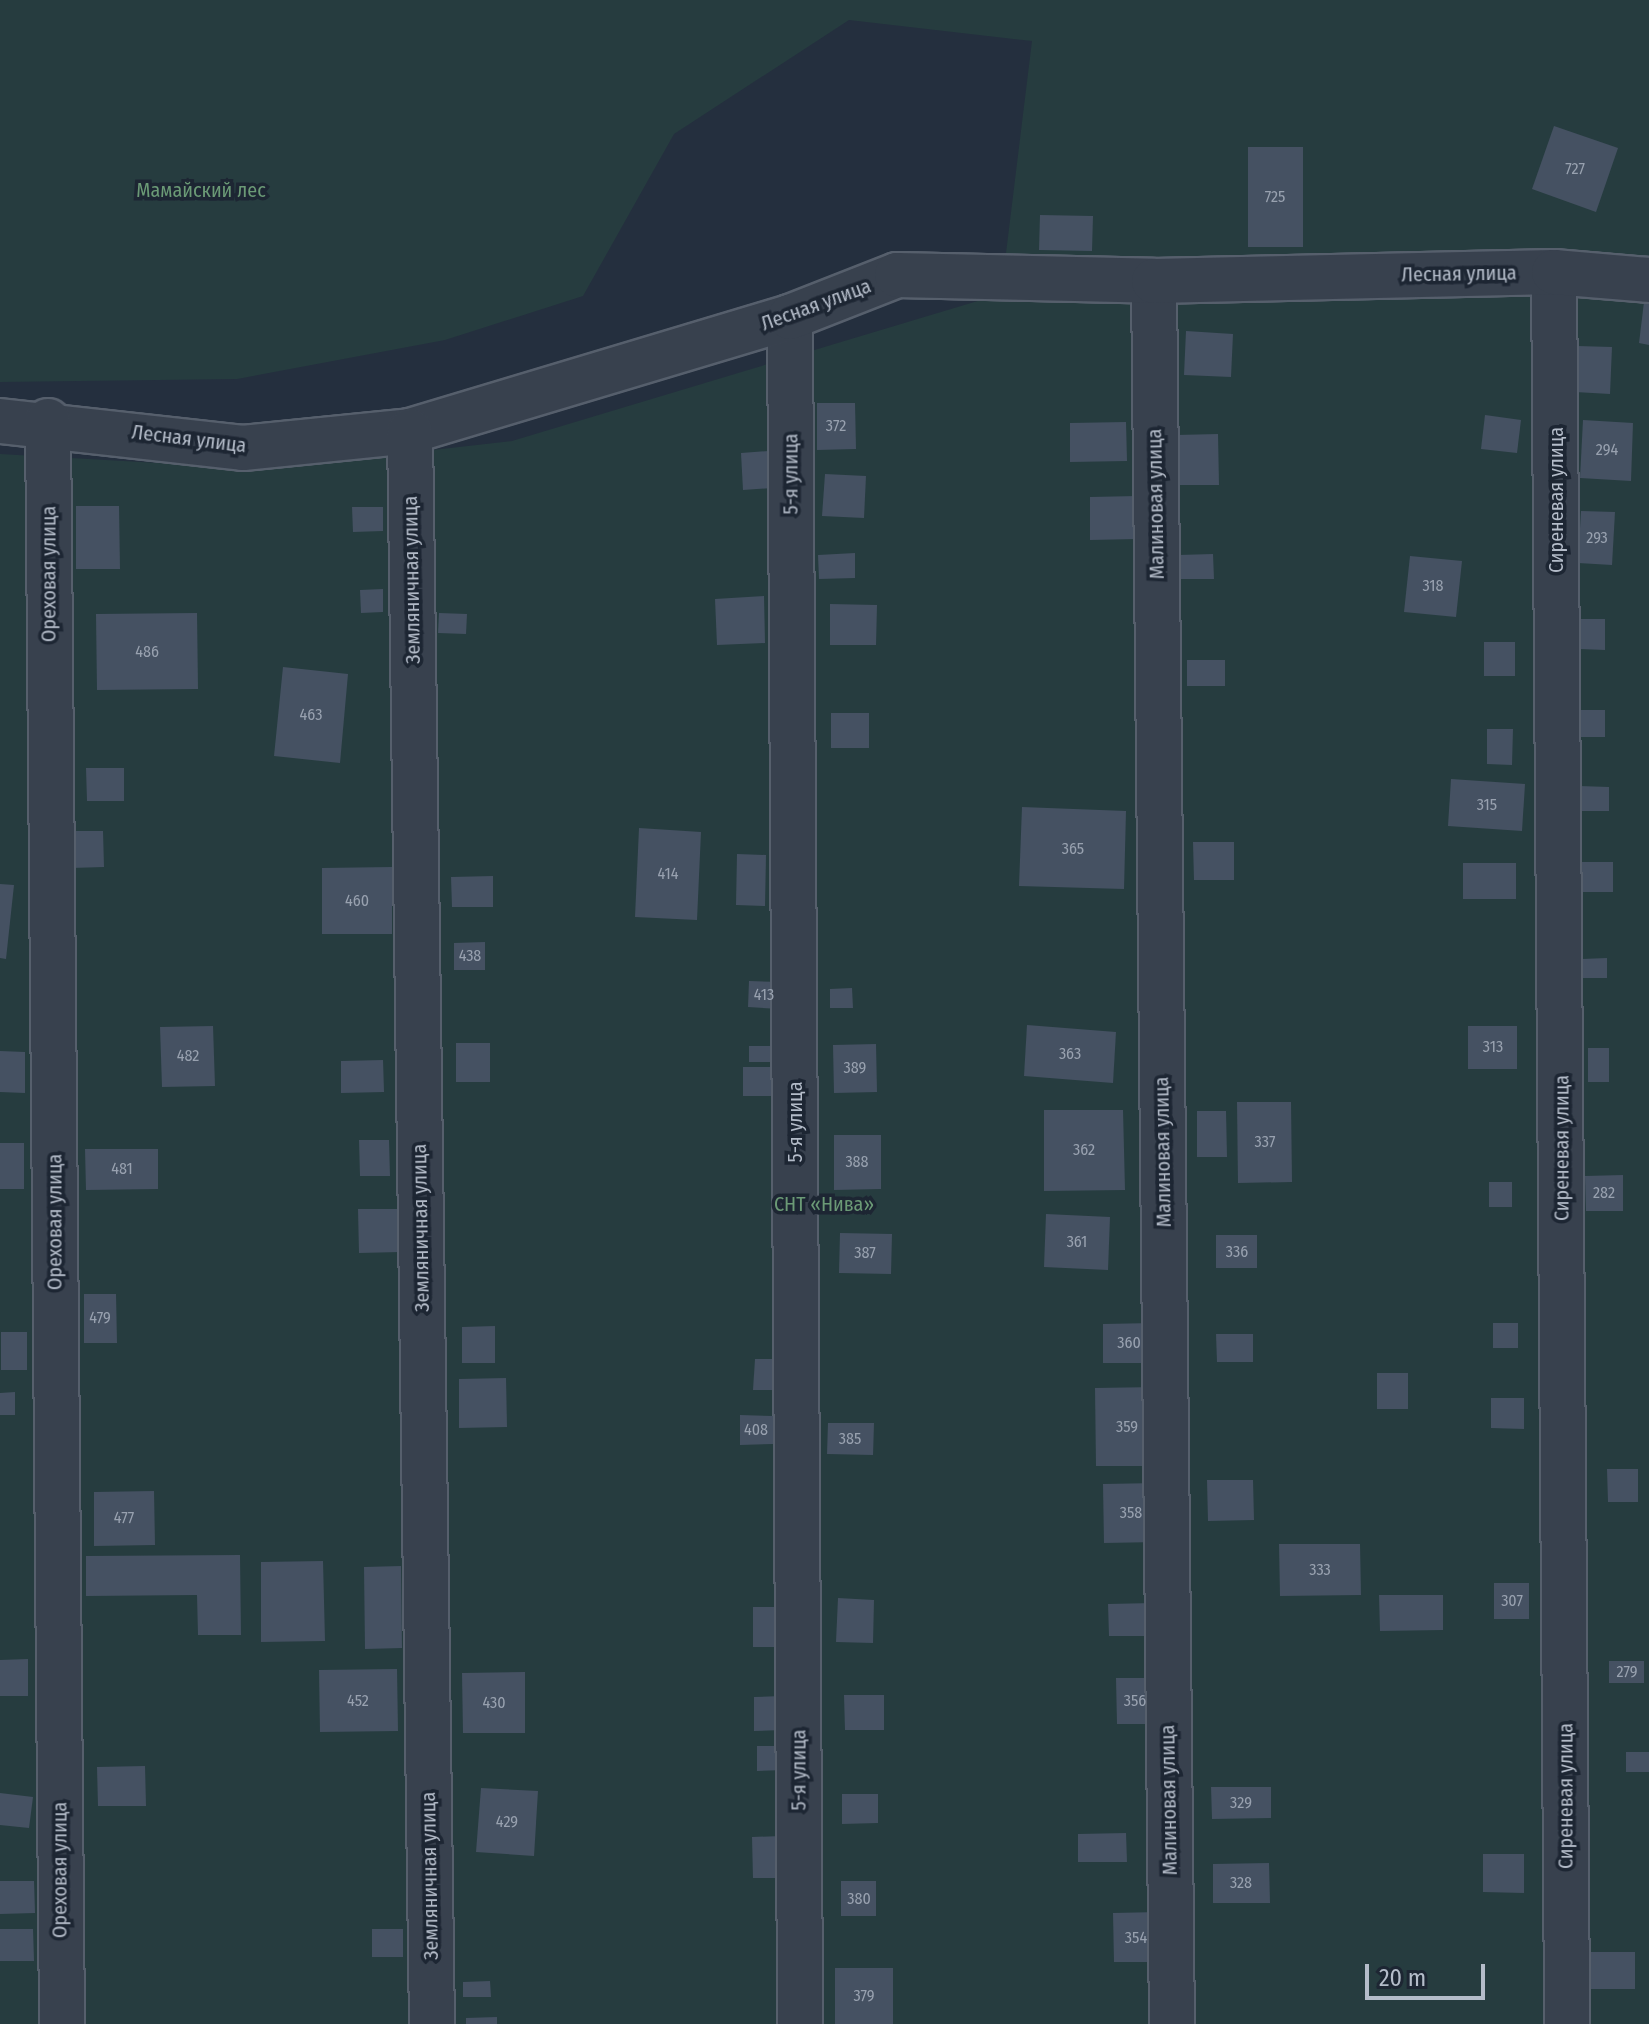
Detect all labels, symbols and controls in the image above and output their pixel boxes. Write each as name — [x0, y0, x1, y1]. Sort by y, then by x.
house number: 727 — [1565, 159, 1585, 179]
park label: Мамайский лес — [136, 178, 266, 202]
house number: 725 — [1265, 187, 1285, 207]
street label: Лесная улица — [1401, 261, 1517, 287]
street label: Лесная улица — [758, 274, 874, 336]
house number: 372 — [826, 416, 846, 436]
street label: Лесная улица — [130, 420, 248, 458]
street label: Сиреневая улица — [1544, 427, 1568, 573]
street label: Малиновая улица — [1143, 429, 1169, 579]
street label: 5-я улица — [779, 433, 803, 515]
house number: 294 — [1596, 440, 1618, 460]
street label: Земляничная улица — [399, 496, 425, 664]
street label: Ореховая улица — [37, 506, 61, 642]
house number: 293 — [1586, 528, 1608, 548]
house number: 318 — [1422, 576, 1444, 596]
house number: 486 — [135, 642, 159, 662]
house number: 463 — [300, 705, 322, 725]
house number: 315 — [1477, 795, 1497, 815]
house number: 365 — [1062, 839, 1084, 859]
house number: 414 — [658, 864, 678, 884]
house number: 460 — [345, 891, 369, 911]
house number: 438 — [459, 946, 481, 966]
house number: 413 — [754, 985, 774, 1005]
house number: 313 — [1483, 1037, 1503, 1057]
house number: 363 — [1059, 1044, 1081, 1064]
house number: 482 — [177, 1046, 199, 1066]
house number: 389 — [844, 1058, 866, 1078]
street label: Сиреневая улица — [1550, 1075, 1574, 1221]
street label: Малиновая улица — [1150, 1077, 1176, 1227]
street label: 5-я улица — [783, 1081, 807, 1163]
house number: 337 — [1255, 1132, 1275, 1152]
house number: 362 — [1073, 1140, 1095, 1160]
street label: Земляничная улица — [408, 1144, 434, 1312]
house number: 388 — [845, 1152, 869, 1172]
street label: Ореховая улица — [43, 1154, 67, 1290]
house number: 481 — [111, 1159, 133, 1179]
house number: 282 — [1593, 1183, 1615, 1203]
park label: СНТ «Нива» — [774, 1192, 874, 1216]
house number: 361 — [1067, 1232, 1087, 1252]
house number: 336 — [1226, 1242, 1248, 1262]
house number: 387 — [854, 1243, 876, 1263]
house number: 479 — [89, 1308, 111, 1328]
house number: 360 — [1117, 1333, 1141, 1353]
house number: 359 — [1116, 1417, 1138, 1437]
house number: 408 — [744, 1420, 768, 1440]
house number: 385 — [839, 1429, 861, 1449]
house number: 358 — [1120, 1503, 1142, 1523]
house number: 477 — [114, 1508, 134, 1528]
house number: 333 — [1309, 1560, 1331, 1580]
house number: 307 — [1501, 1591, 1523, 1611]
house number: 279 — [1617, 1662, 1637, 1682]
house number: 452 — [347, 1691, 369, 1711]
house number: 356 — [1124, 1691, 1146, 1711]
house number: 430 — [482, 1693, 506, 1713]
street label: Сиреневая улица — [1554, 1723, 1578, 1869]
street label: Малиновая улица — [1156, 1725, 1182, 1875]
street label: 5-я улица — [787, 1729, 811, 1811]
street label: Земляничная улица — [417, 1792, 443, 1960]
house number: 329 — [1230, 1793, 1252, 1813]
street label: Ореховая улица — [48, 1802, 72, 1938]
house number: 429 — [496, 1812, 518, 1832]
house number: 328 — [1230, 1873, 1252, 1893]
house number: 380 — [847, 1889, 871, 1909]
house number: 354 — [1125, 1928, 1147, 1948]
scale bar — [1369, 1948, 1489, 1998]
text: 20 m — [1379, 1964, 1426, 1992]
house number: 379 — [853, 1986, 875, 2006]

